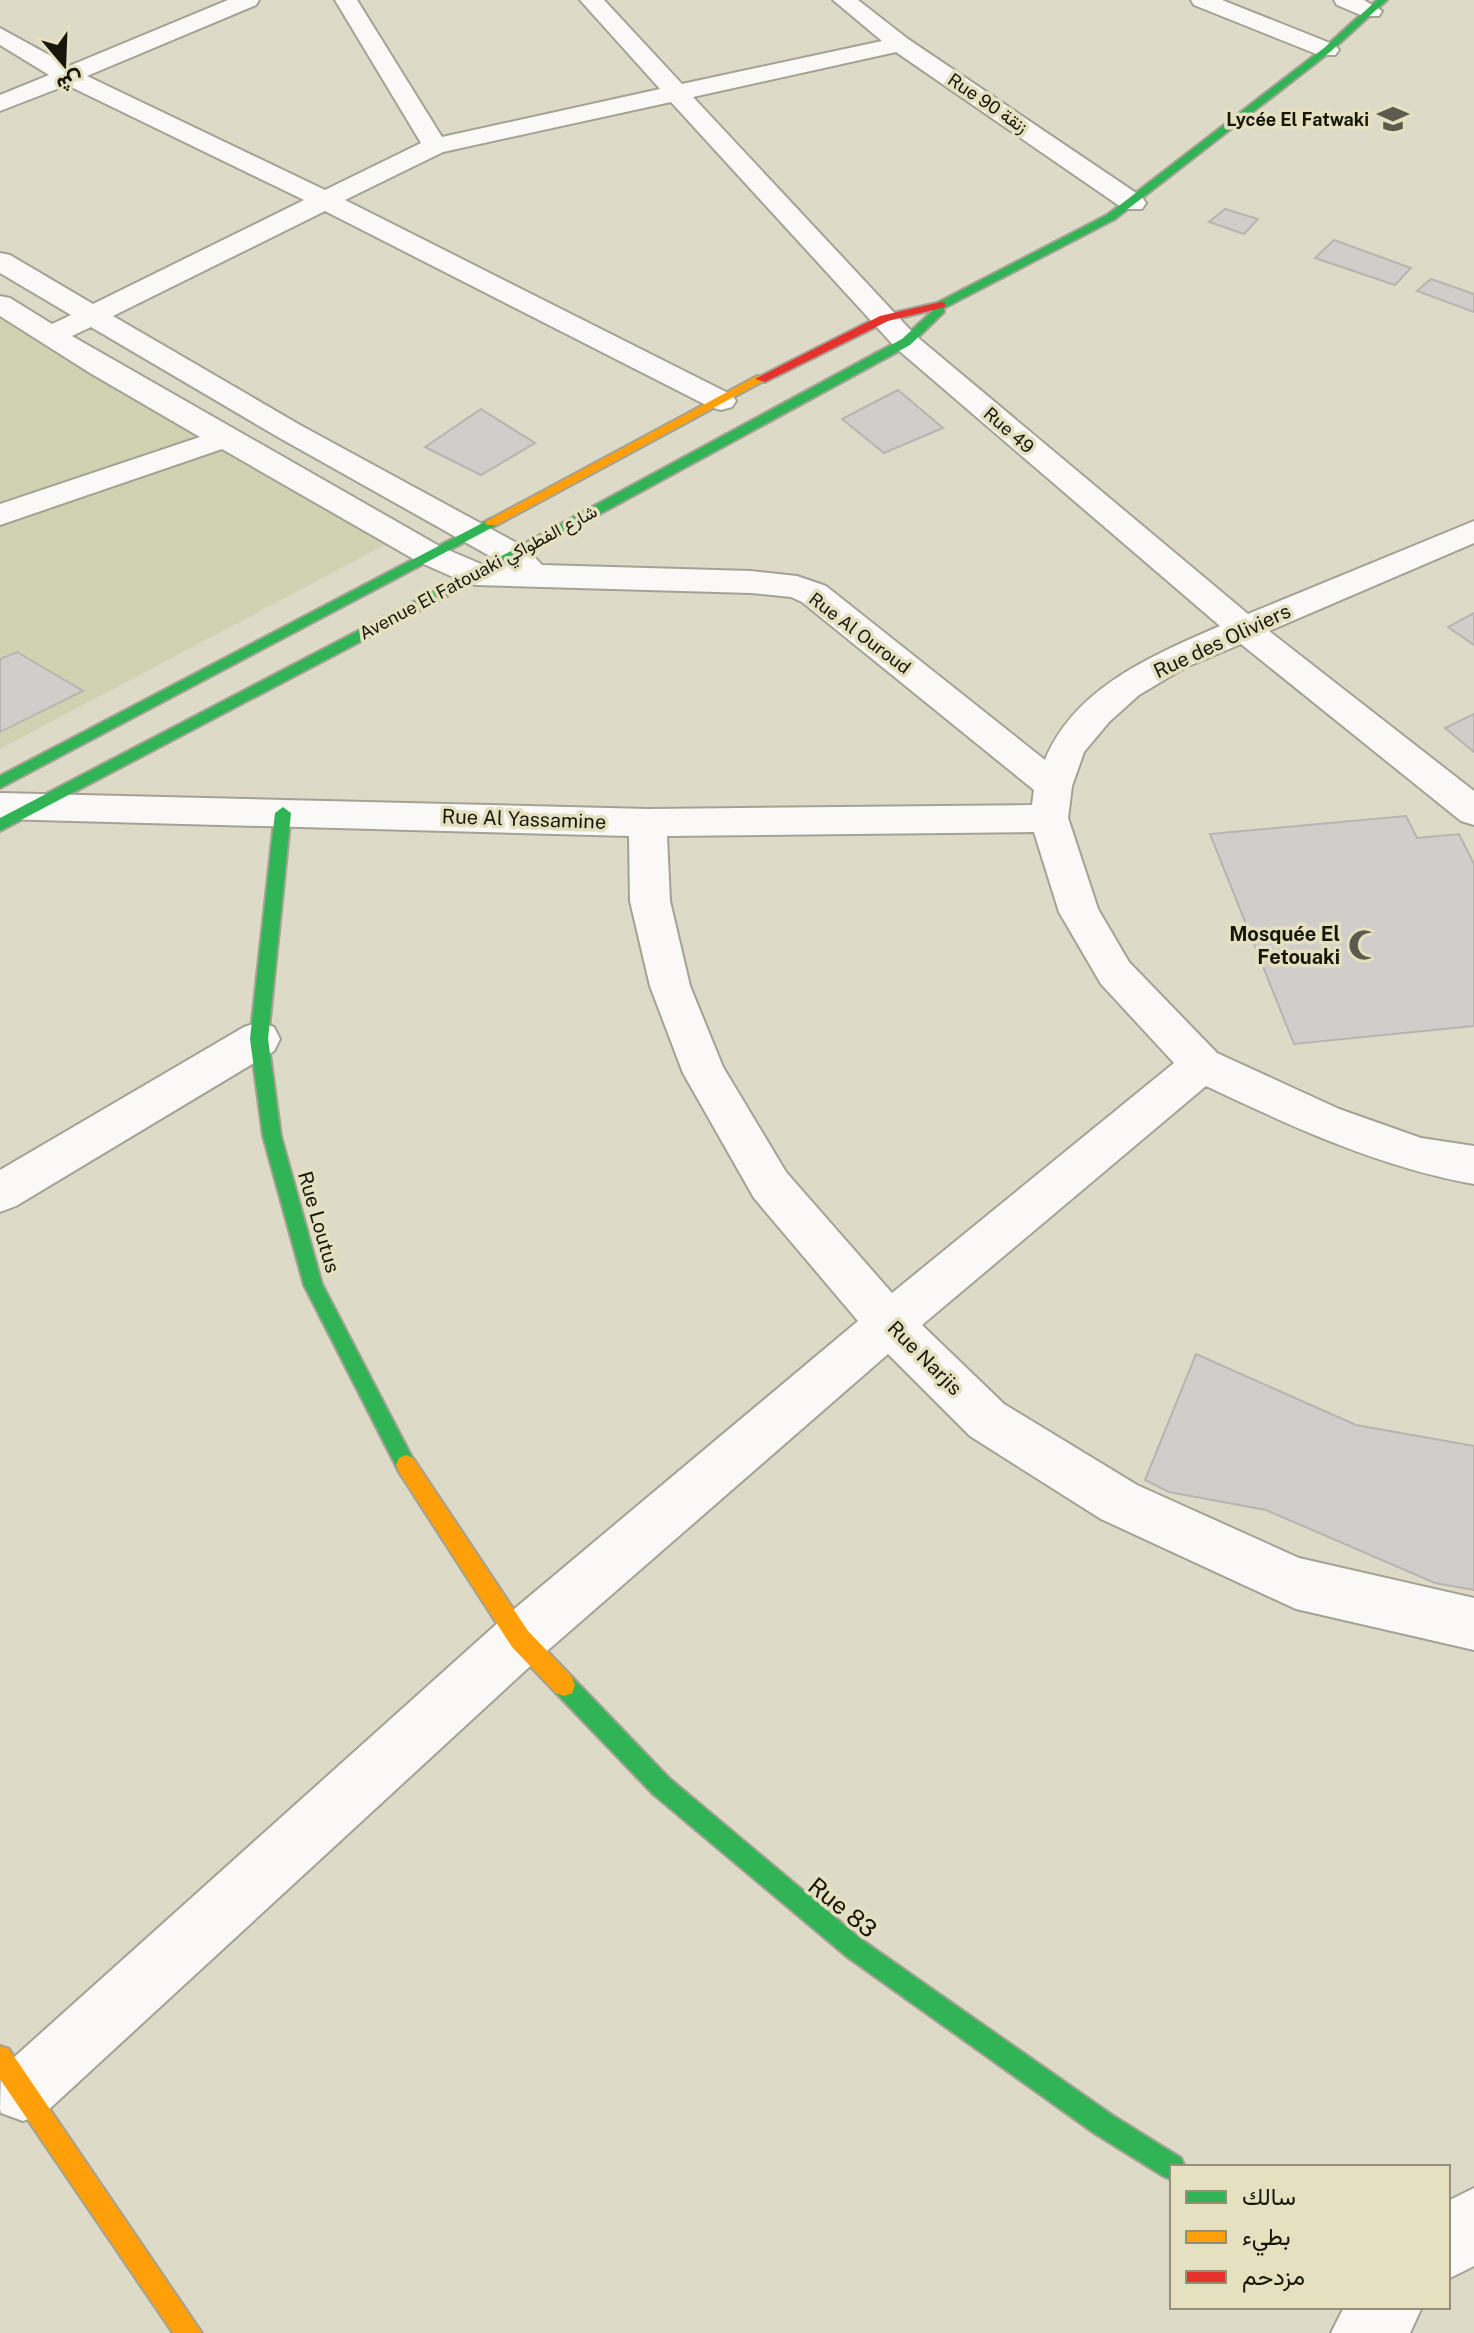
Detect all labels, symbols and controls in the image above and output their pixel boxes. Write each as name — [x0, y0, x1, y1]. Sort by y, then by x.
north arrow — [24, 24, 104, 104]
text: ش — [53, 65, 87, 100]
street label: Rue 90 زنقة — [944, 69, 1032, 138]
school or university icon: Lycée El Fatwaki — [1376, 102, 1410, 136]
place label: Lycée El Fatwaki — [1226, 109, 1369, 130]
street label: Rue 49 — [980, 403, 1038, 457]
street label: Avenue El Fatouaki شارع الفطواكي — [356, 500, 603, 648]
street label: Rue Al Ouroud — [805, 588, 915, 678]
street label: Rue des Oliviers — [1150, 599, 1294, 683]
street label: Rue Al Yassamine — [441, 804, 607, 834]
place label: Mosquée El Fetouaki — [1229, 922, 1340, 969]
mosque icon: Mosquée El Fetouaki — [1347, 928, 1381, 962]
street label: Rue Loutus — [293, 1168, 345, 1276]
street label: Rue Narjis — [883, 1316, 967, 1400]
street label: Rue 83 — [803, 1871, 883, 1943]
legend — [1170, 2165, 1450, 2309]
text: سالك — [1242, 2182, 1296, 2210]
text: بطيء — [1242, 2222, 1291, 2256]
text: مزدحم — [1242, 2262, 1305, 2293]

